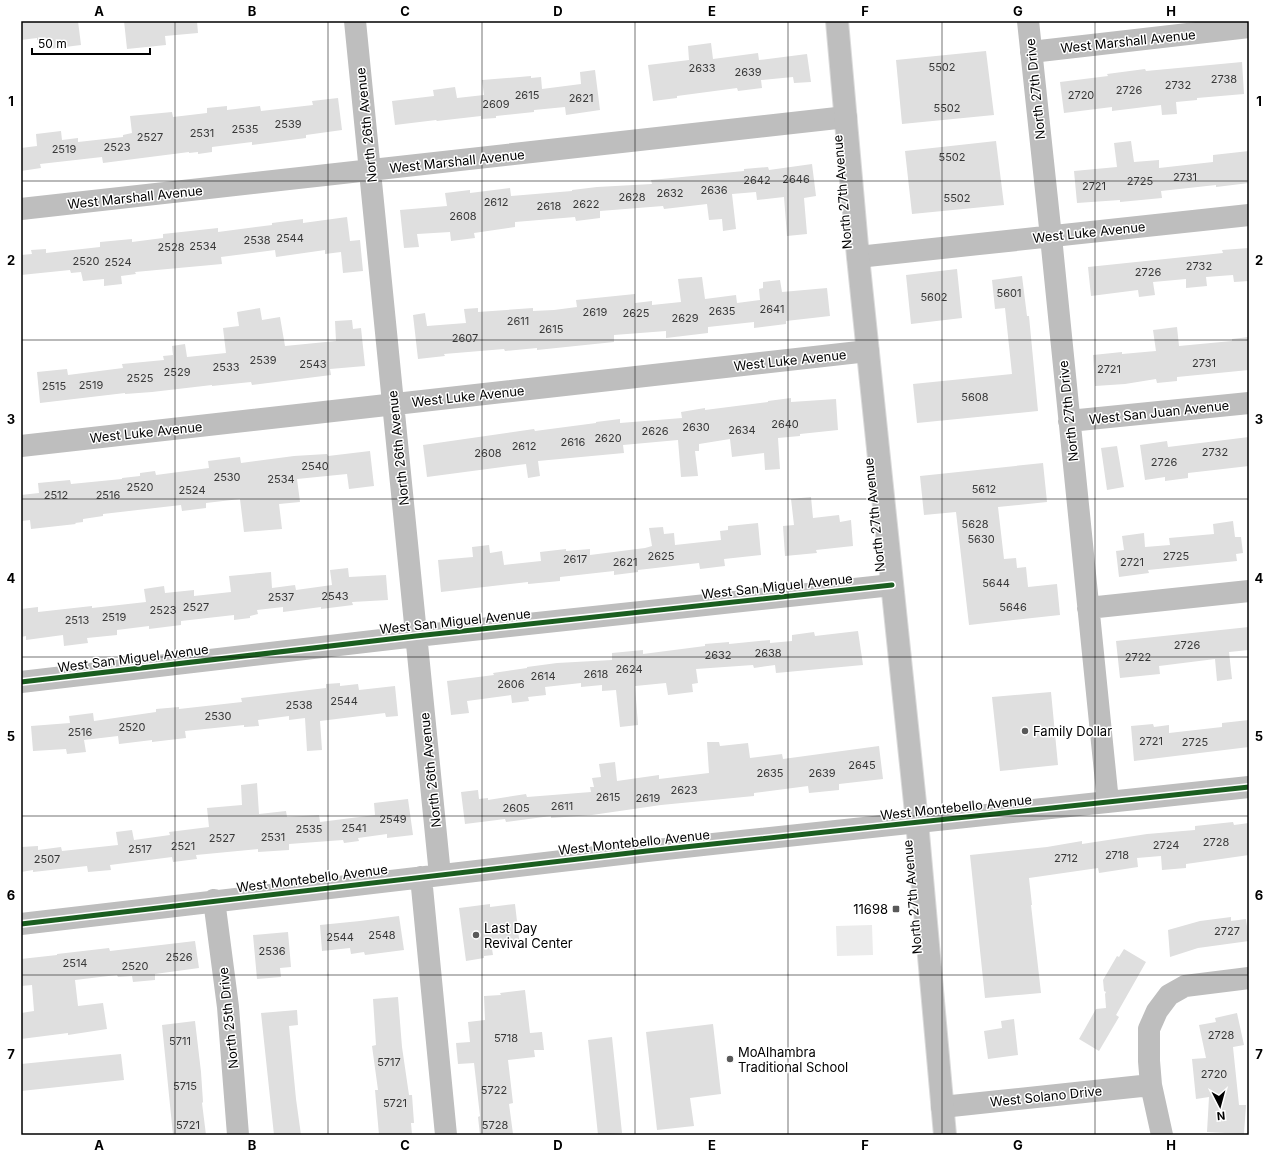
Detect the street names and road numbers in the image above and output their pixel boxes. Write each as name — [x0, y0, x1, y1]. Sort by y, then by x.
street label: West Marshall Avenue — [1060, 26, 1196, 56]
street label: North 27th Drive — [1022, 38, 1048, 140]
street label: North 26th Avenue — [352, 67, 380, 183]
street label: North 27th Avenue — [829, 134, 855, 250]
street label: West Marshall Avenue — [389, 146, 525, 176]
street label: West Marshall Avenue — [67, 182, 203, 212]
street label: West Luke Avenue — [1032, 218, 1146, 246]
street label: West Luke Avenue — [733, 346, 847, 374]
street label: North 27th Drive — [1055, 360, 1081, 462]
street label: West Luke Avenue — [411, 382, 525, 410]
street label: North 26th Avenue — [384, 390, 412, 506]
street label: West San Juan Avenue — [1088, 397, 1230, 427]
street label: West Luke Avenue — [89, 418, 203, 446]
street label: North 27th Avenue — [860, 457, 888, 573]
street label: West San Miguel Avenue — [701, 570, 853, 602]
street label: West San Miguel Avenue — [379, 605, 531, 637]
street label: West San Miguel Avenue — [57, 641, 209, 675]
street label: North 26th Avenue — [416, 712, 444, 828]
street label: West Montebello Avenue — [879, 791, 1033, 823]
street label: West Montebello Avenue — [557, 826, 711, 858]
street label: North 27th Avenue — [899, 839, 925, 955]
street label: West Montebello Avenue — [235, 861, 389, 895]
street label: North 25th Drive — [215, 966, 241, 1070]
street label: West Solano Drive — [989, 1082, 1103, 1110]

